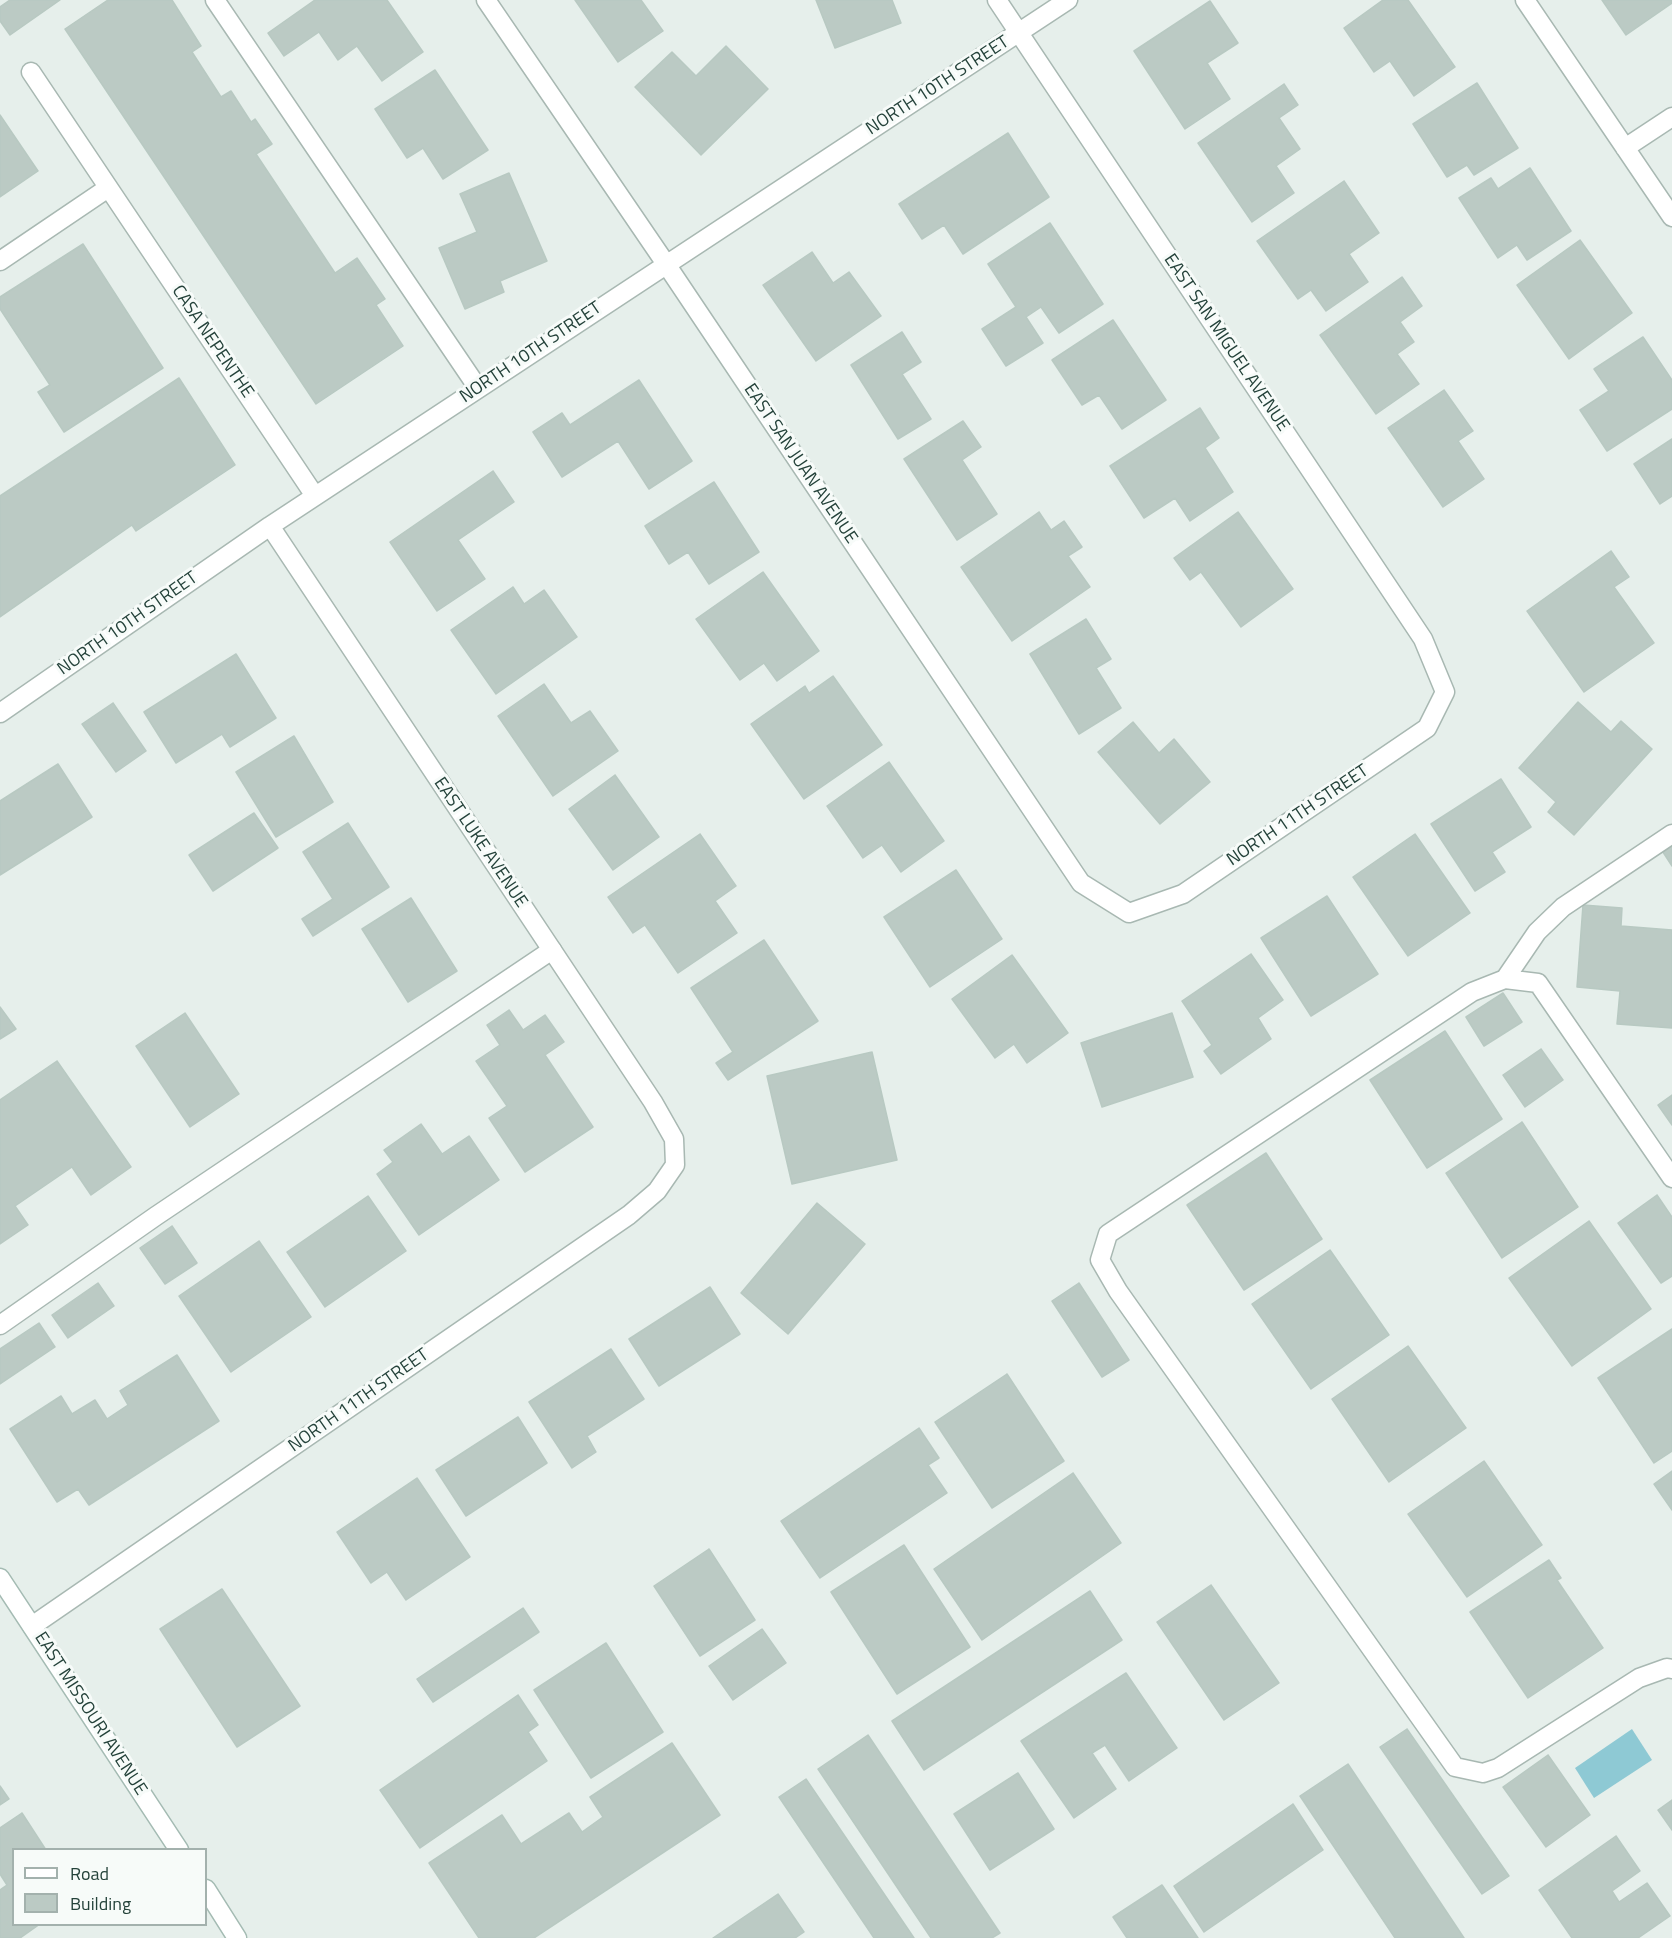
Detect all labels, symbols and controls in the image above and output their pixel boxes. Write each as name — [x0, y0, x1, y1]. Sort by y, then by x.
street label: NORTH 10TH STREET — [863, 32, 1013, 140]
street label: EAST SAN MIGUEL AVENUE — [1159, 250, 1293, 436]
street label: CASA NEPENTHE — [166, 282, 258, 402]
street label: NORTH 10TH STREET — [456, 298, 606, 408]
street label: EAST SAN JUAN AVENUE — [738, 380, 862, 548]
street label: NORTH 10TH STREET — [54, 568, 202, 680]
street label: NORTH 11TH STREET — [1223, 761, 1373, 871]
street label: EAST LUKE AVENUE — [428, 774, 532, 912]
street label: NORTH 11TH STREET — [285, 1345, 433, 1457]
street label: EAST MISSOURI AVENUE — [29, 1628, 151, 1800]
legend — [12, 1848, 207, 1926]
text: Road — [70, 1860, 109, 1887]
text: Building — [70, 1890, 131, 1917]

